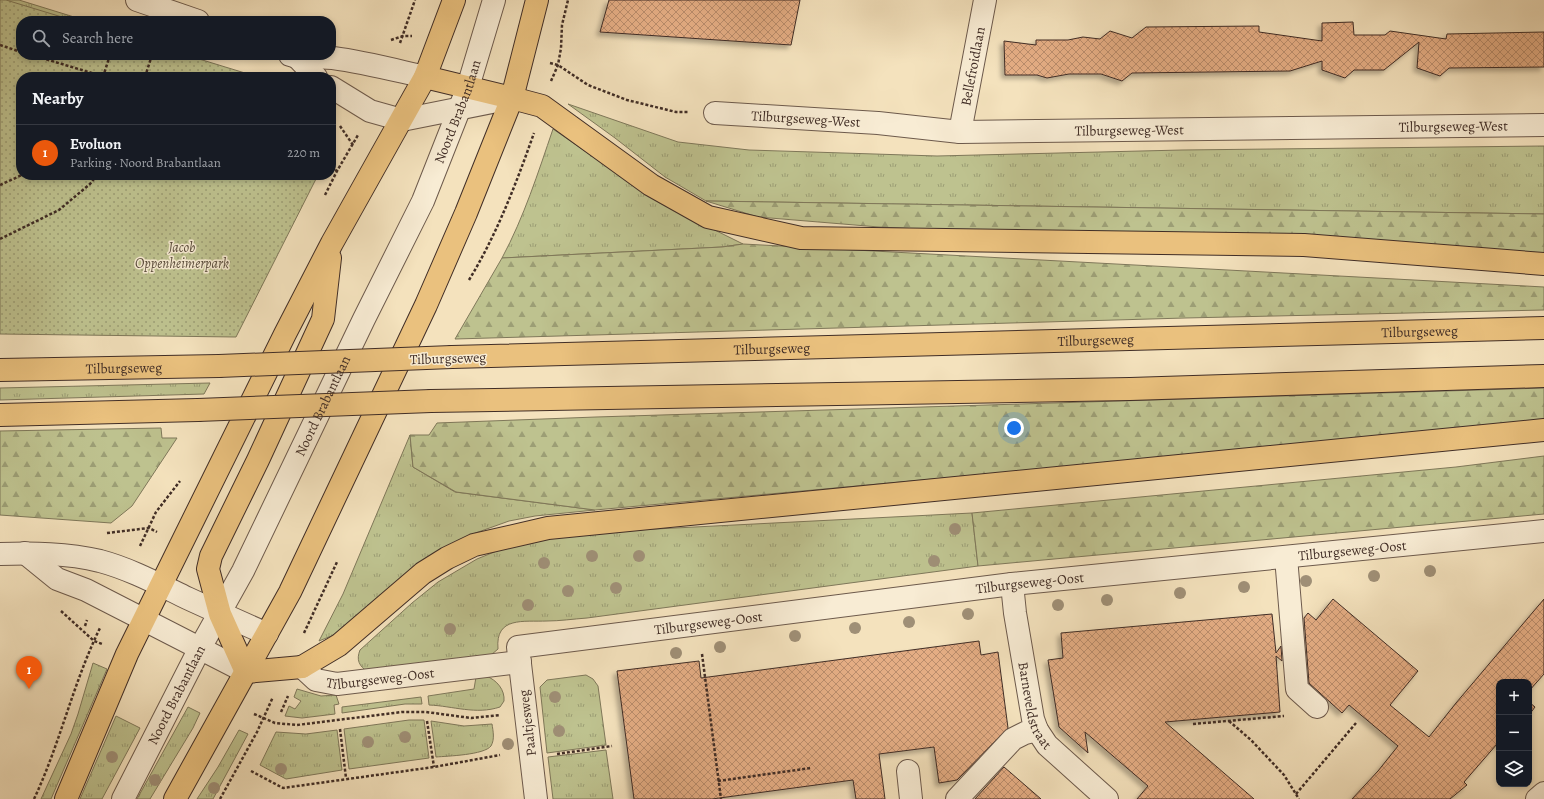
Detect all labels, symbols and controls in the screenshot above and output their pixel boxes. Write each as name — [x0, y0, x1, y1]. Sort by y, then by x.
search box — [16, 16, 336, 60]
street label: Bellefroidlaan — [956, 25, 990, 107]
icon: search — [30, 27, 52, 49]
text: Search here — [62, 28, 133, 48]
street label: Noord Brabantlaan — [430, 57, 486, 166]
text: Nearby — [32, 87, 83, 110]
street label: Tilburgseweg-West — [751, 106, 861, 132]
street label: Tilburgseweg-West — [1398, 116, 1508, 137]
street label: Tilburgseweg-West — [1074, 120, 1184, 141]
text: Evoluon — [70, 134, 121, 154]
text: 1 — [43, 144, 47, 161]
text: 220 m — [287, 144, 320, 161]
text: Parking · Noord Brabantlaan — [70, 154, 221, 171]
park label: Jacob Oppenheimerpark — [135, 238, 229, 273]
street label: Tilburgseweg — [1381, 321, 1458, 342]
street label: Tilburgseweg — [1057, 330, 1134, 351]
street label: Tilburgseweg — [733, 338, 810, 360]
street label: Tilburgseweg — [410, 348, 486, 369]
street label: Noord Brabantlaan — [291, 352, 355, 459]
street label: Tilburgseweg — [86, 358, 162, 378]
your location — [1004, 418, 1024, 438]
street label: Tilburgseweg-Oost — [1297, 536, 1408, 565]
street label: Tilburgseweg-Oost — [975, 568, 1085, 599]
street label: Tilburgseweg-Oost — [653, 607, 764, 640]
street label: Noord Brabantlaan — [143, 642, 210, 748]
pin: 1 — [16, 656, 42, 689]
street label: Barneveldstraat — [1013, 660, 1055, 755]
street label: Tilburgseweg-Oost — [324, 663, 436, 694]
map controls — [1496, 679, 1532, 787]
button: + — [1496, 679, 1532, 715]
street label: Paaltjesweg — [514, 689, 541, 757]
button: − — [1496, 715, 1532, 751]
button: layers — [1496, 751, 1532, 787]

